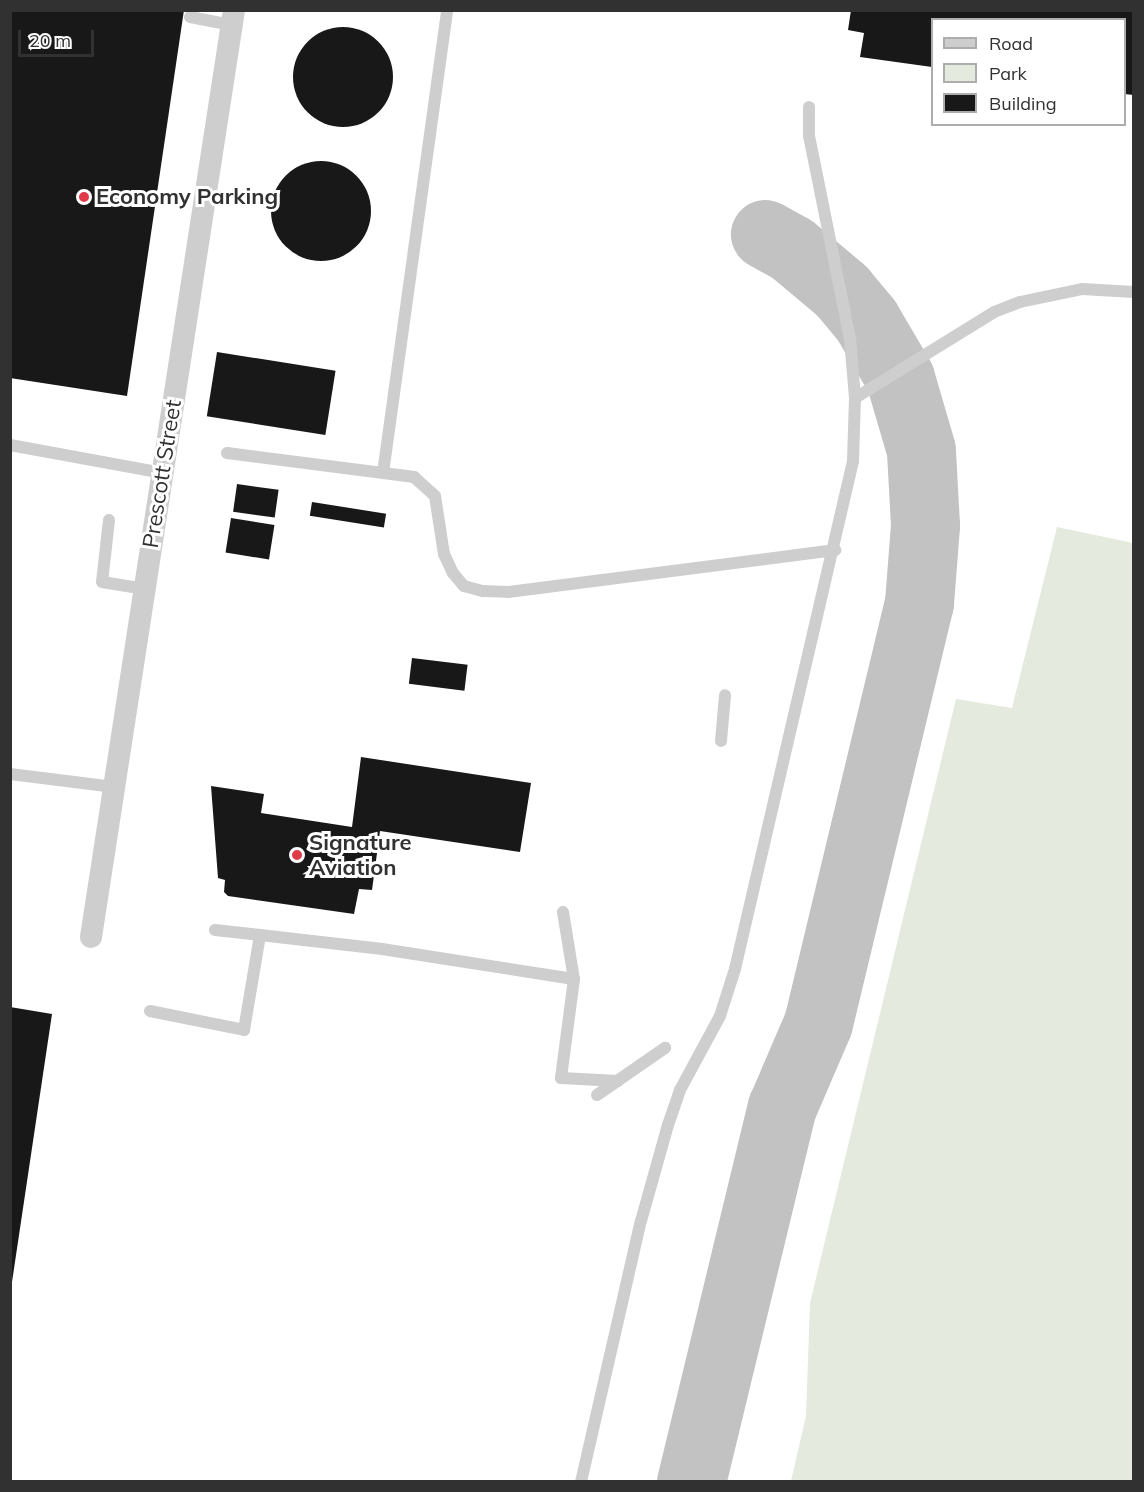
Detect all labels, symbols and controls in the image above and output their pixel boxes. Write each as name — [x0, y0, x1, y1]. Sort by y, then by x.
scale bar — [21, 18, 98, 56]
legend — [931, 18, 1126, 126]
text: 20 m — [29, 29, 71, 52]
text: Road — [989, 32, 1033, 55]
text: Park — [989, 62, 1027, 85]
text: Building — [989, 92, 1057, 115]
place label: Economy Parking — [96, 184, 278, 210]
marker: Economy Parking — [77, 190, 91, 204]
street label: Prescott Street — [137, 398, 187, 550]
place label: Signature Aviation — [309, 829, 411, 880]
marker: Signature Aviation — [290, 848, 304, 862]

